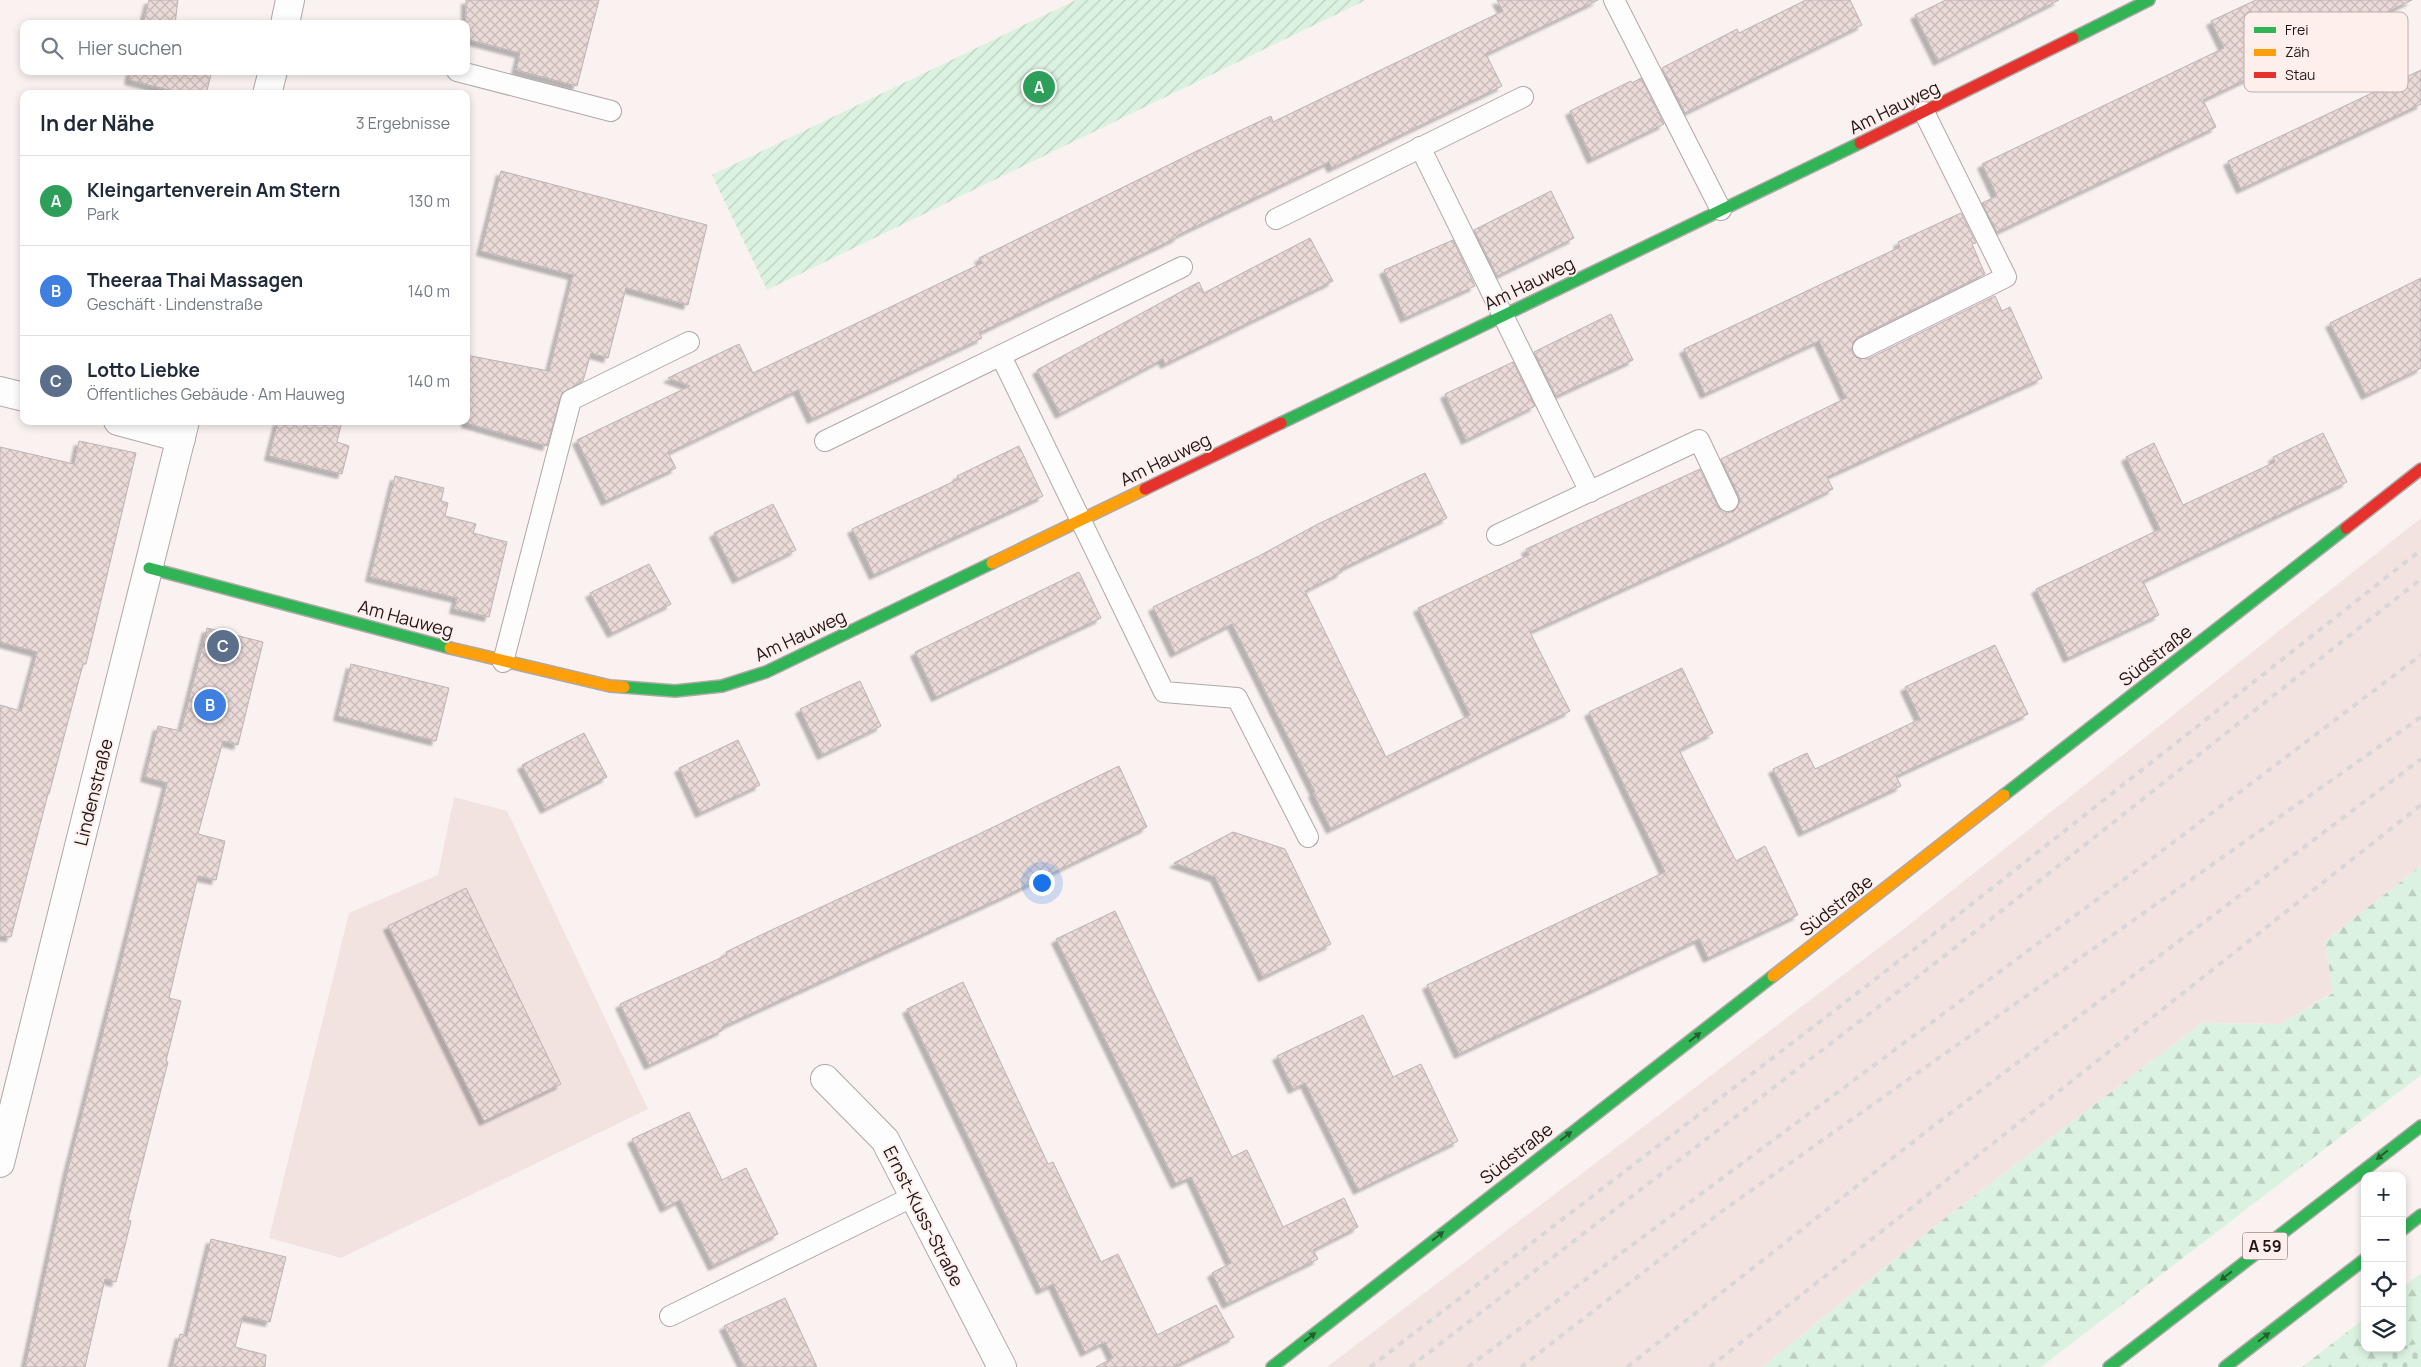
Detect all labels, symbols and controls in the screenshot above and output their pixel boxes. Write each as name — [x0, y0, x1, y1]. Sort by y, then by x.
legend — [2244, 12, 2408, 92]
search box — [20, 20, 470, 75]
text: Frei — [2285, 20, 2308, 39]
icon: search — [38, 34, 66, 62]
text: Hier suchen — [78, 35, 182, 61]
text: Zäh — [2285, 42, 2310, 61]
text: Stau — [2285, 65, 2315, 84]
pin: A — [1023, 68, 1055, 106]
street label: Am Hauweg — [1845, 75, 1943, 139]
text: In der Nähe — [40, 109, 154, 137]
text: 3 Ergebnisse — [356, 112, 450, 134]
text: Kleingartenverein Am Stern — [87, 177, 340, 203]
text: A — [51, 190, 61, 212]
text: 130 m — [408, 190, 450, 212]
text: Park — [87, 203, 119, 225]
street label: Am Hauweg — [1480, 251, 1578, 315]
text: Theeraa Thai Massagen — [87, 267, 303, 293]
text: B — [51, 280, 61, 302]
text: 140 m — [408, 280, 450, 302]
text: Geschäft · Lindenstraße — [87, 293, 263, 315]
text: Lotto Liebke — [87, 357, 200, 383]
text: C — [50, 370, 62, 392]
text: 140 m — [408, 370, 450, 392]
text: Öffentliches Gebäude · Am Hauweg — [87, 383, 345, 405]
street label: Am Hauweg — [1116, 427, 1214, 491]
street label: Am Hauweg — [356, 594, 456, 642]
street label: Am Hauweg — [751, 603, 849, 667]
street label: Südstraße — [2114, 619, 2196, 691]
pin: C — [207, 627, 239, 665]
pin: B — [194, 686, 226, 724]
street label: Lindenstraße — [68, 736, 118, 848]
street label: Südstraße — [1795, 869, 1877, 941]
your location — [1029, 870, 1055, 896]
one-way arrow — [1688, 1032, 1701, 1043]
street label: Südstraße — [1475, 1117, 1557, 1189]
one-way arrow — [1559, 1131, 1572, 1142]
street label: Ernst-Kuss-Straße — [878, 1142, 970, 1290]
one-way arrow — [2376, 1150, 2389, 1161]
map controls — [2361, 1172, 2406, 1352]
button: + — [2361, 1172, 2406, 1217]
button: − — [2361, 1217, 2406, 1262]
one-way arrow — [1431, 1231, 1444, 1242]
road number: A 59 — [2242, 1232, 2288, 1260]
button: locate — [2361, 1262, 2406, 1307]
one-way arrow — [2220, 1271, 2233, 1282]
button: layers — [2361, 1307, 2406, 1352]
one-way arrow — [1304, 1332, 1317, 1342]
one-way arrow — [2257, 1332, 2270, 1343]

